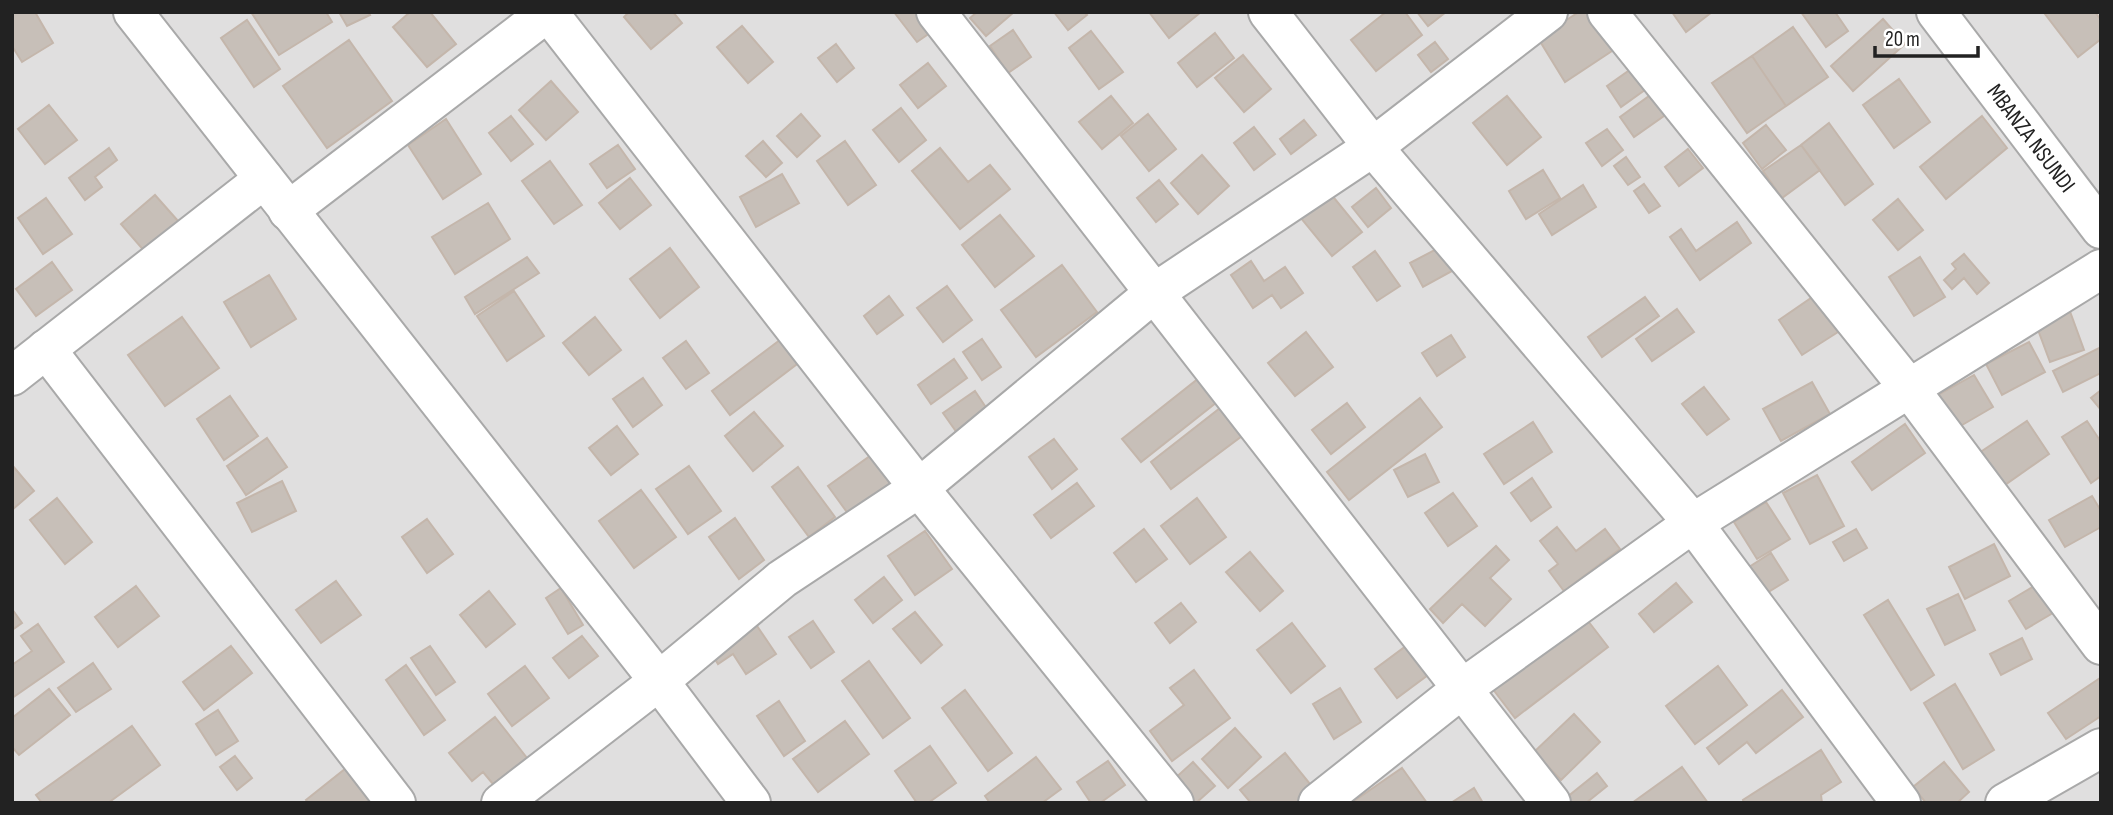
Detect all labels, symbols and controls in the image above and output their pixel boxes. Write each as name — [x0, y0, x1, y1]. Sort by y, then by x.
scale bar — [1875, 14, 1978, 58]
text: 20 m — [1885, 27, 1920, 52]
street label: MBANZA NSUNDI — [1981, 78, 2081, 198]

